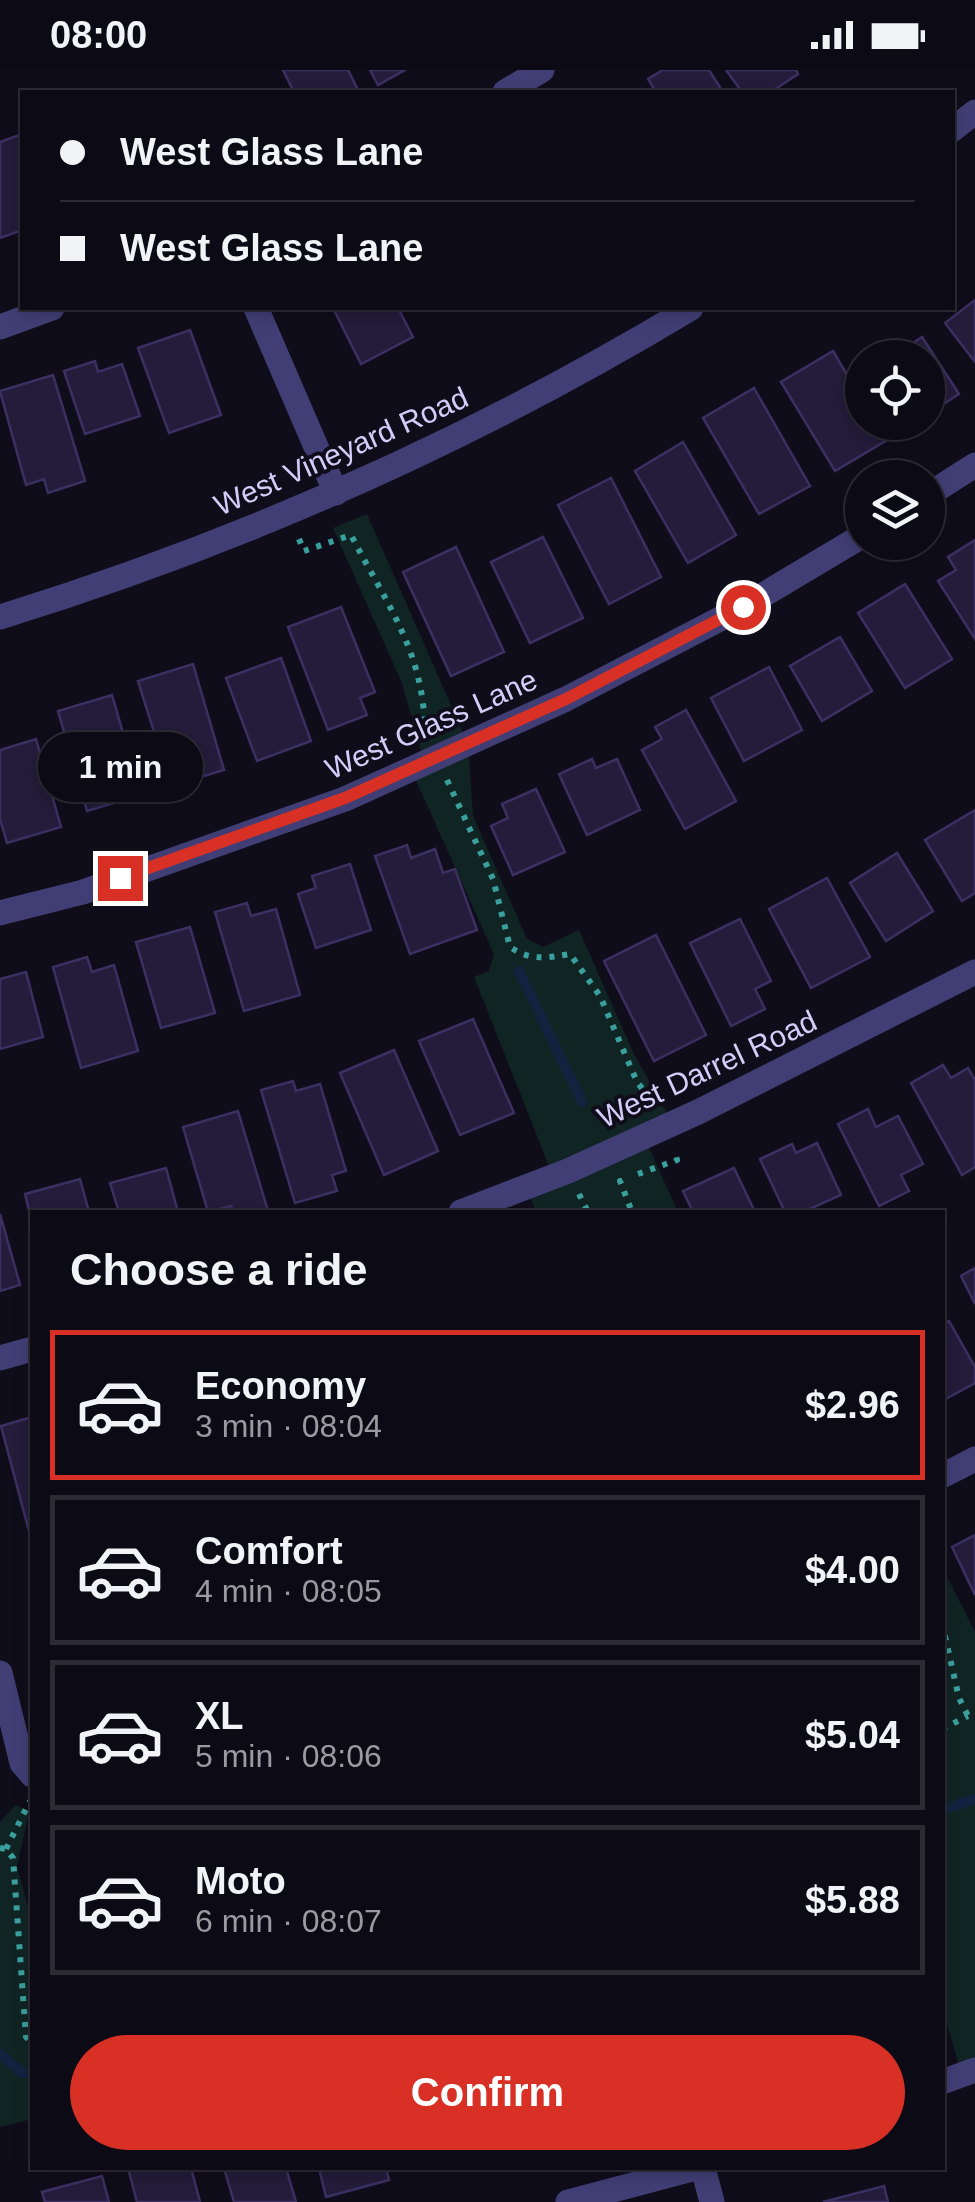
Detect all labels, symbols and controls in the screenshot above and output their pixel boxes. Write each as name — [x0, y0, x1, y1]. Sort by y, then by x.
text: 08:00 — [50, 14, 147, 56]
text: West Glass Lane — [120, 131, 423, 173]
text: West Glass Lane — [120, 227, 423, 269]
map controls — [845, 340, 945, 560]
button: locate — [845, 340, 945, 440]
street label: West Vineyard Road — [209, 380, 473, 522]
button: layers — [845, 460, 945, 560]
route start — [721, 585, 766, 630]
street label: West Glass Lane — [320, 663, 542, 785]
callout: 1 min — [38, 733, 202, 803]
text: 1 min — [79, 749, 162, 785]
route end — [98, 856, 143, 901]
street label: West Darrel Road — [592, 1004, 822, 1134]
text: Choose a ride — [70, 1244, 368, 1295]
icon: car — [75, 1360, 165, 1450]
text: Economy — [195, 1365, 366, 1407]
text: $2.96 — [805, 1384, 900, 1426]
text: 3 min · 08:04 — [195, 1408, 382, 1444]
icon: car — [75, 1525, 165, 1615]
text: Comfort — [195, 1530, 343, 1572]
text: $4.00 — [805, 1549, 900, 1591]
text: 4 min · 08:05 — [195, 1573, 382, 1609]
icon: car — [75, 1690, 165, 1780]
text: XL — [195, 1695, 244, 1737]
text: $5.04 — [805, 1714, 900, 1756]
text: 5 min · 08:06 — [195, 1738, 382, 1774]
icon: car — [75, 1855, 165, 1945]
text: Moto — [195, 1860, 286, 1902]
text: $5.88 — [805, 1879, 900, 1921]
text: 6 min · 08:07 — [195, 1903, 382, 1939]
button: Confirm — [70, 2035, 905, 2150]

